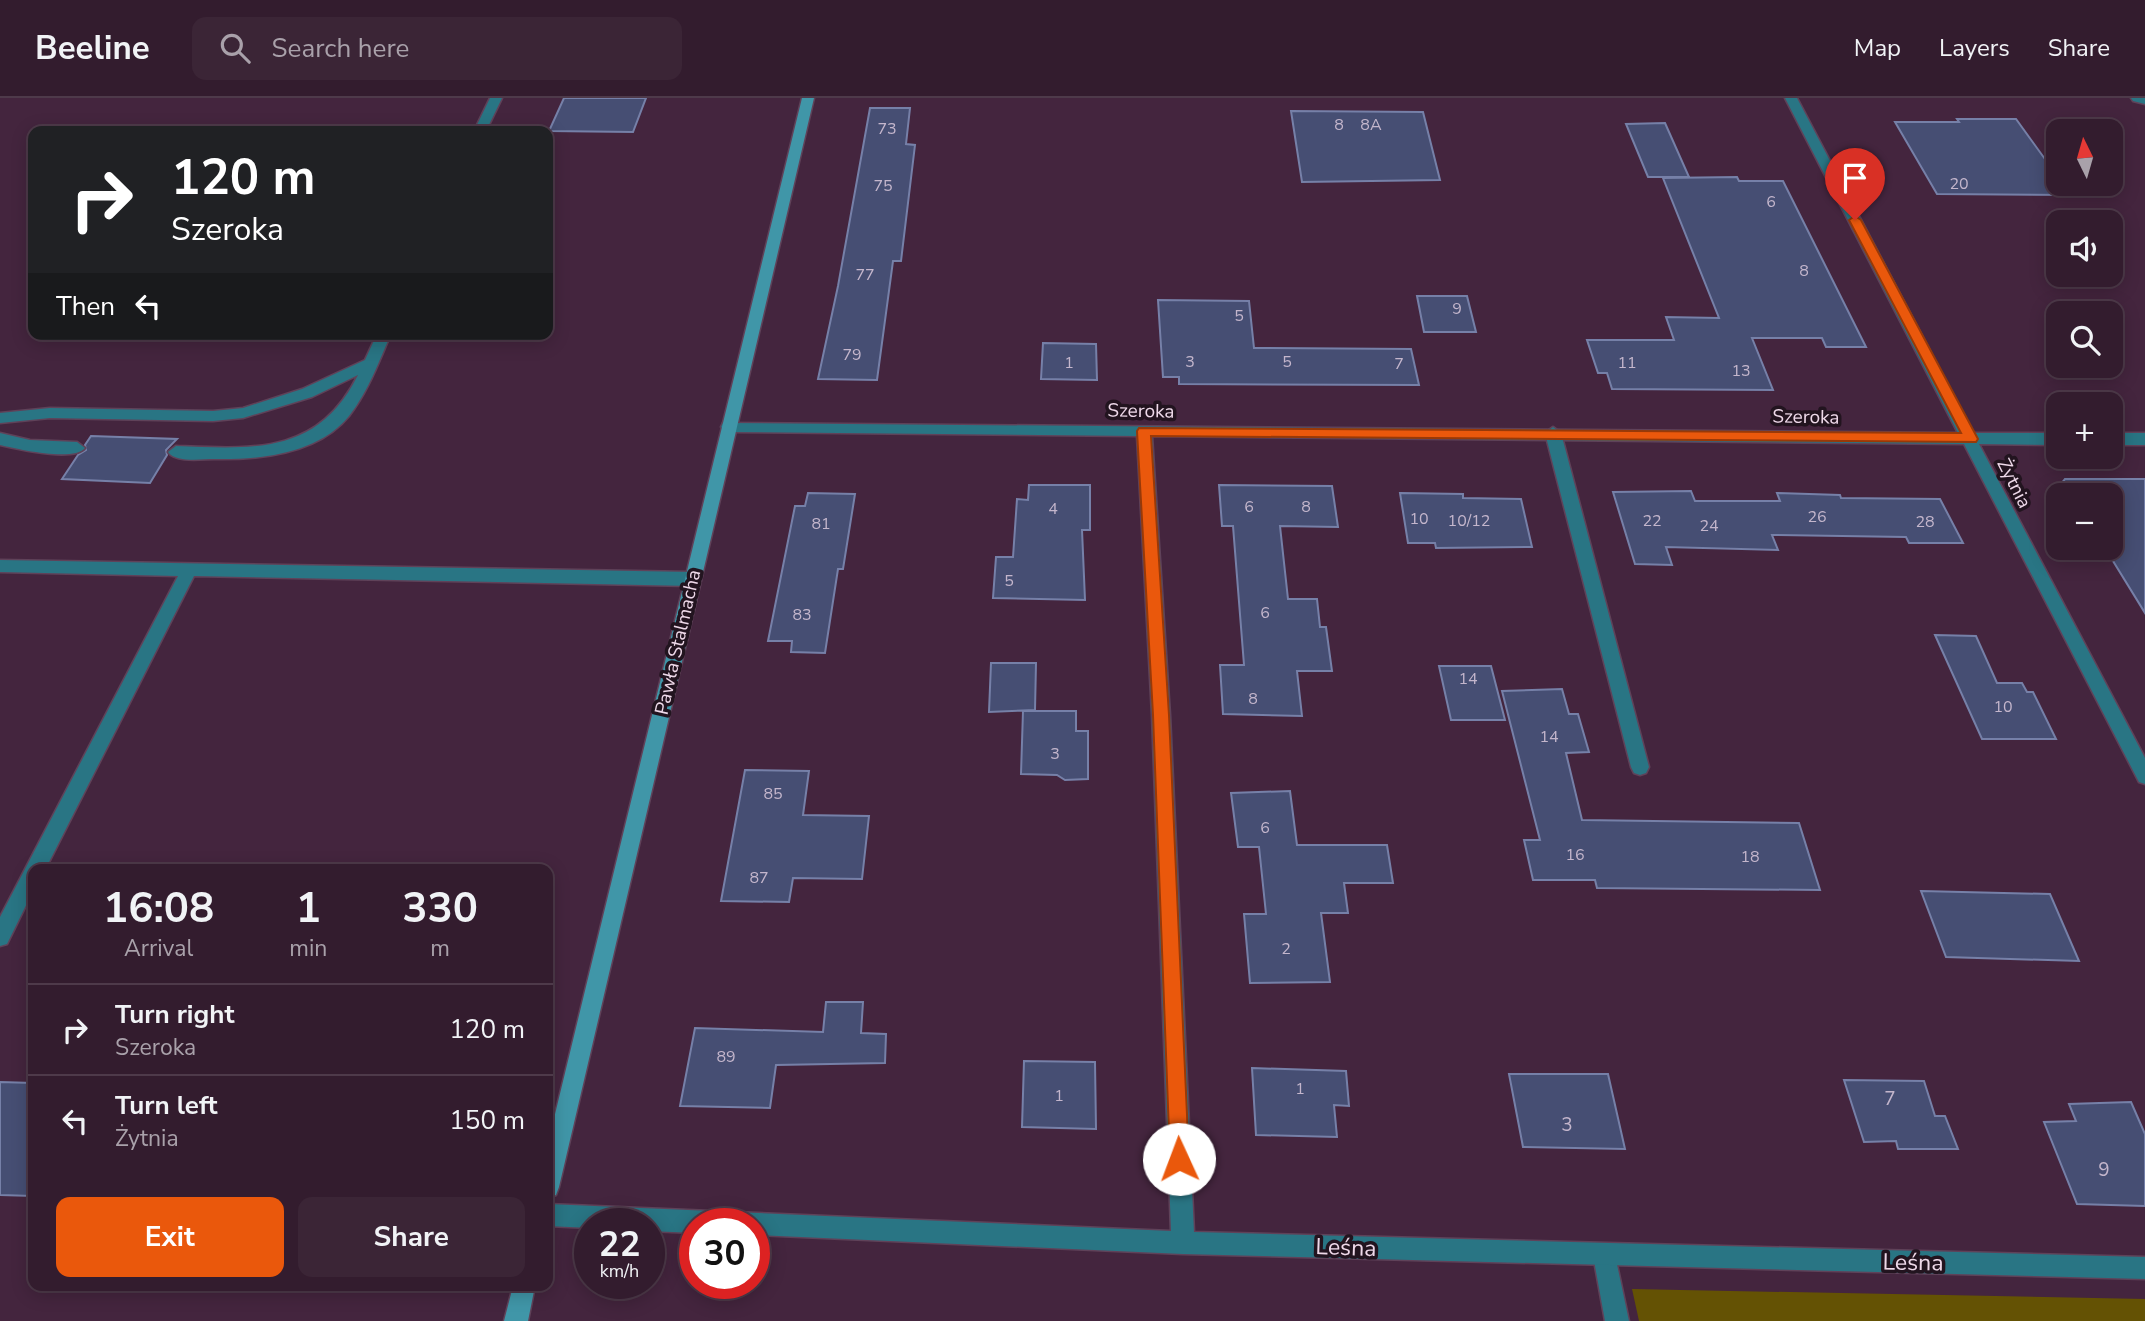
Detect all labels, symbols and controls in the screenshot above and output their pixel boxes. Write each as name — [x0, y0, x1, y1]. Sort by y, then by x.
search box — [192, 17, 682, 80]
text: Beeline — [35, 26, 150, 71]
icon: search — [216, 29, 254, 67]
text: Search here — [272, 31, 409, 66]
text: Map — [1854, 32, 1901, 64]
text: Layers — [1939, 32, 2010, 64]
text: Share — [2048, 32, 2110, 64]
house number: 8 — [1334, 114, 1344, 136]
house number: 8A — [1360, 114, 1382, 136]
house number: 73 — [877, 118, 897, 140]
north arrow — [2046, 119, 2123, 196]
map controls — [2046, 119, 2123, 560]
text: 120 m — [171, 144, 315, 211]
pin — [1825, 148, 1885, 220]
icon: right — [56, 154, 147, 245]
icon: arrive — [1836, 159, 1874, 197]
house number: 20 — [1949, 173, 1969, 195]
house number: 75 — [873, 175, 893, 197]
house number: 6 — [1766, 191, 1776, 213]
text: Szeroka — [171, 208, 284, 251]
button: sound — [2046, 210, 2123, 287]
house number: 8 — [1799, 260, 1809, 282]
house number: 77 — [855, 264, 875, 286]
icon: left — [129, 287, 167, 325]
text: Then — [56, 289, 115, 324]
house number: 9 — [1452, 298, 1462, 320]
button: search — [2046, 301, 2123, 378]
house number: 5 — [1234, 305, 1244, 327]
house number: 79 — [842, 344, 862, 366]
house number: 3 — [1185, 351, 1195, 373]
house number: 5 — [1282, 351, 1292, 373]
house number: 1 — [1064, 352, 1074, 374]
house number: 11 — [1617, 352, 1637, 374]
house number: 7 — [1394, 353, 1404, 375]
house number: 13 — [1731, 360, 1751, 382]
button: + — [2046, 392, 2123, 469]
street label: Szeroka — [1107, 397, 1175, 425]
street label: Szeroka — [1772, 403, 1840, 431]
street label: Żytnia — [1991, 454, 2038, 513]
button: − — [2046, 483, 2123, 560]
house number: 6 — [1244, 496, 1254, 518]
house number: 8 — [1301, 496, 1311, 518]
house number: 4 — [1048, 498, 1058, 520]
house number: 26 — [1807, 506, 1827, 528]
house number: 10 — [1409, 508, 1429, 530]
house number: 10/12 — [1448, 510, 1490, 532]
house number: 22 — [1642, 510, 1662, 532]
house number: 28 — [1915, 511, 1935, 533]
house number: 81 — [811, 513, 831, 535]
house number: 24 — [1699, 515, 1719, 537]
street label: Pawła Stalmacha — [649, 567, 707, 717]
house number: 5 — [1004, 570, 1014, 592]
house number: 6 — [1260, 602, 1270, 624]
house number: 83 — [792, 604, 812, 626]
house number: 14 — [1458, 668, 1478, 690]
house number: 8 — [1248, 688, 1258, 710]
house number: 10 — [1993, 696, 2013, 718]
house number: 14 — [1539, 726, 1559, 748]
house number: 3 — [1050, 743, 1060, 765]
house number: 85 — [763, 783, 783, 805]
house number: 6 — [1260, 817, 1270, 839]
house number: 16 — [1565, 844, 1585, 866]
house number: 18 — [1740, 846, 1760, 868]
house number: 87 — [749, 867, 769, 889]
text: 16:08 — [103, 880, 214, 937]
text: 1 — [296, 880, 321, 937]
text: 330 — [402, 880, 478, 937]
text: Arrival — [124, 933, 193, 964]
text: min — [289, 933, 327, 964]
text: m — [430, 933, 450, 964]
house number: 2 — [1281, 938, 1291, 960]
text: Turn right — [115, 997, 234, 1032]
icon: right — [56, 1011, 94, 1049]
text: 120 m — [449, 1012, 525, 1047]
text: Szeroka — [115, 1032, 196, 1063]
house number: 89 — [716, 1046, 736, 1068]
house number: 1 — [1295, 1078, 1305, 1100]
house number: 1 — [1054, 1085, 1064, 1107]
house number: 7 — [1884, 1086, 1896, 1112]
text: Turn left — [115, 1088, 218, 1123]
icon: left — [56, 1102, 94, 1140]
text: 150 m — [449, 1103, 525, 1138]
house number: 3 — [1561, 1112, 1573, 1138]
position arrow — [1142, 1122, 1216, 1196]
text: Żytnia — [115, 1123, 179, 1154]
house number: 9 — [2098, 1157, 2110, 1183]
button: Exit — [56, 1197, 284, 1277]
button: Share — [298, 1197, 525, 1277]
speed limit sign: 30 — [679, 1208, 770, 1299]
text: 22 — [598, 1221, 641, 1268]
street label: Leśna — [1315, 1231, 1377, 1264]
street label: Leśna — [1882, 1246, 1944, 1279]
text: km/h — [600, 1259, 639, 1283]

